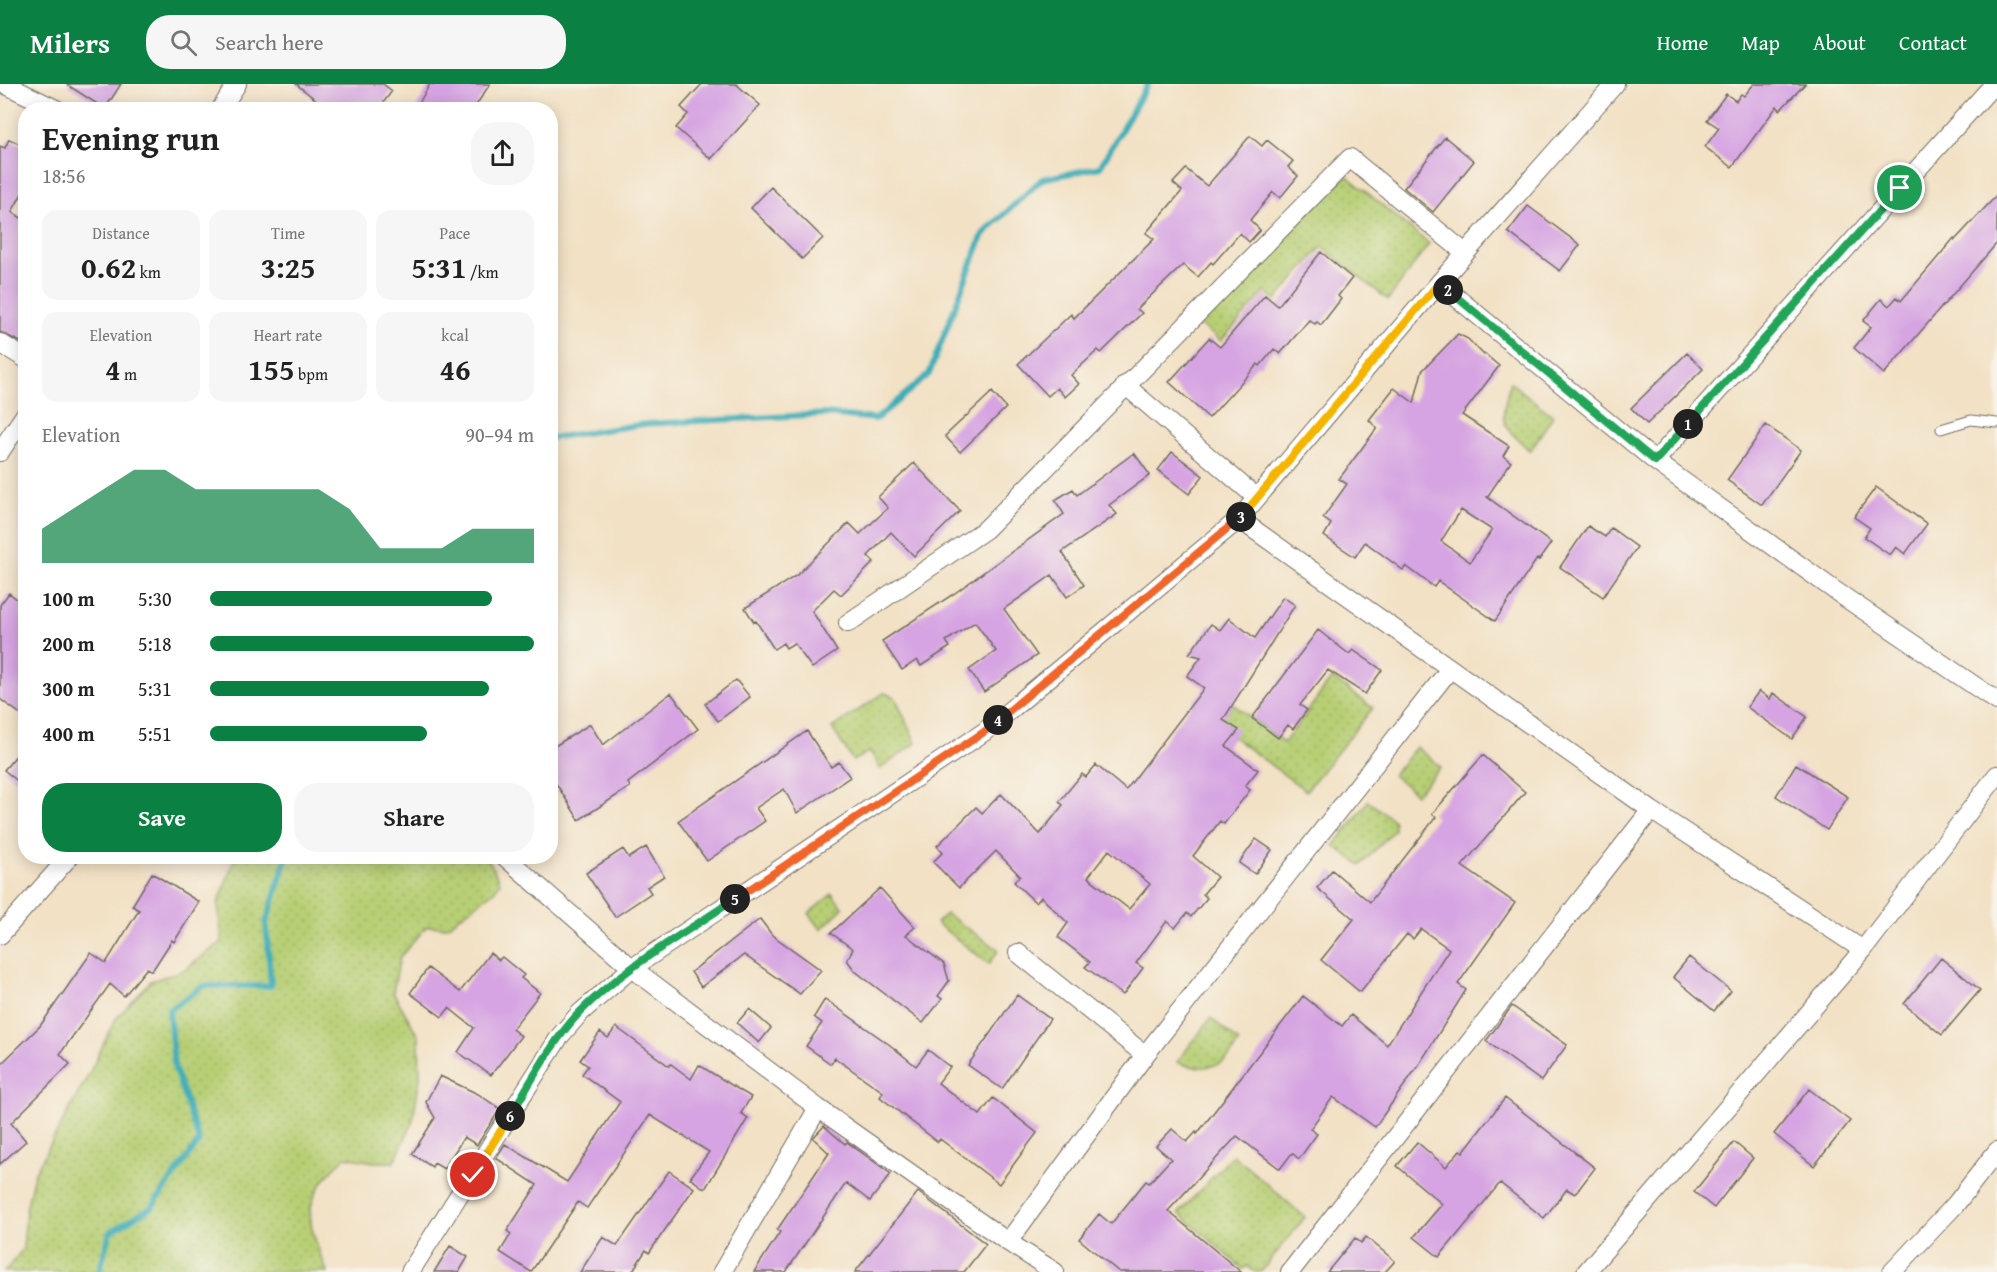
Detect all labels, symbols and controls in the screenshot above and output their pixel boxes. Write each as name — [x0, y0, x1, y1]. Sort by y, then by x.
search box — [146, 15, 566, 69]
text: Milers — [30, 22, 110, 63]
icon: search — [167, 26, 200, 59]
text: Search here — [215, 26, 324, 58]
text: Home — [1657, 27, 1708, 58]
text: Map — [1741, 27, 1780, 58]
text: About — [1813, 27, 1866, 58]
text: Contact — [1899, 27, 1967, 58]
text: Evening run — [42, 114, 219, 162]
button: share — [471, 122, 534, 185]
text: 18:56 — [42, 161, 85, 190]
pin — [1874, 162, 1925, 213]
icon: arrive — [1883, 171, 1916, 204]
text: Distance — [92, 221, 150, 245]
text: Time — [271, 221, 305, 245]
text: Pace — [440, 221, 470, 245]
text: 0.62 — [81, 245, 136, 289]
text: 3:25 — [260, 245, 316, 289]
text: 5:31 — [411, 245, 466, 289]
text: km — [136, 260, 161, 284]
text: /km — [466, 260, 499, 284]
pin: 2 — [1433, 275, 1463, 305]
text: 2 — [1444, 278, 1452, 302]
text: Elevation — [90, 323, 152, 347]
text: Heart rate — [254, 323, 322, 347]
text: kcal — [441, 323, 469, 347]
text: 4 — [105, 347, 120, 391]
text: 155 — [248, 347, 295, 391]
text: 46 — [439, 347, 471, 391]
text: m — [120, 362, 137, 386]
text: bpm — [295, 362, 328, 386]
pin: 1 — [1673, 409, 1703, 439]
text: 1 — [1684, 412, 1692, 436]
text: Elevation — [42, 420, 120, 449]
text: 90–94 m — [465, 420, 534, 449]
pin: 3 — [1226, 502, 1256, 532]
text: 3 — [1237, 505, 1245, 529]
text: 100 m — [42, 584, 95, 613]
text: 5:30 — [138, 584, 172, 613]
text: 200 m — [42, 629, 95, 658]
text: 5:18 — [138, 629, 172, 658]
text: 300 m — [42, 674, 95, 703]
text: 5:31 — [138, 674, 172, 703]
pin: 4 — [983, 705, 1013, 735]
text: 4 — [994, 708, 1002, 732]
text: 400 m — [42, 719, 95, 748]
text: 5:51 — [138, 719, 172, 748]
button: Save — [42, 783, 282, 852]
button: Share — [294, 783, 534, 852]
pin: 5 — [720, 884, 750, 914]
text: 5 — [731, 887, 739, 911]
pin: 6 — [495, 1101, 525, 1131]
text: 6 — [506, 1104, 514, 1128]
pin — [447, 1149, 498, 1200]
icon: check — [456, 1158, 489, 1191]

